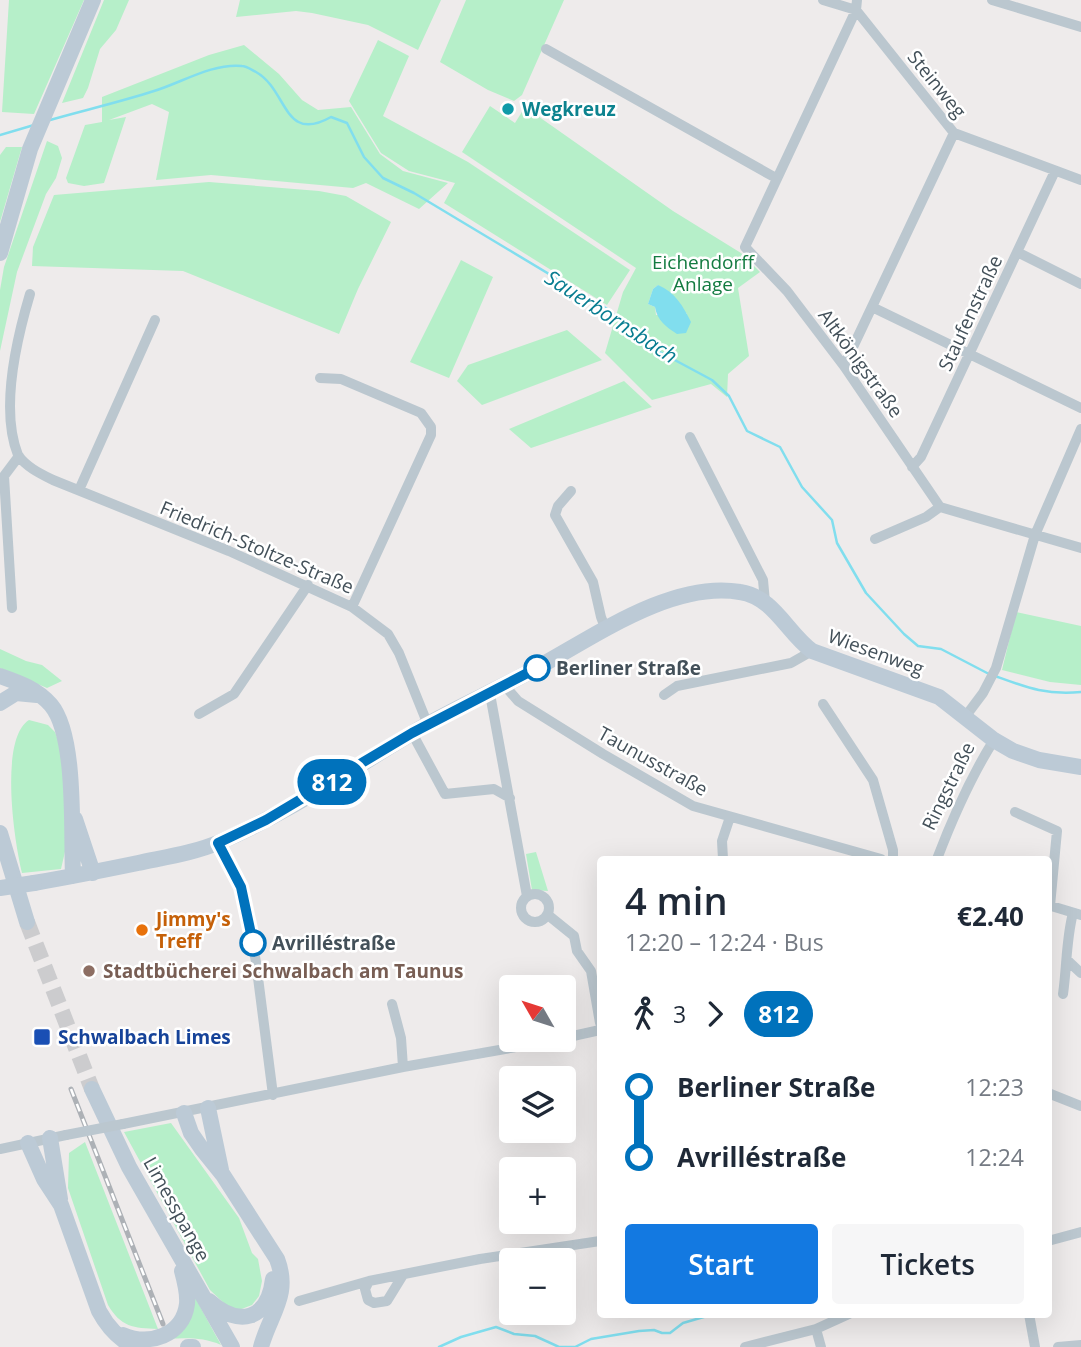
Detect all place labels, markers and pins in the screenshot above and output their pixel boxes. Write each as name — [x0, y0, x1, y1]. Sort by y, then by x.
place label: Wegkreuz — [522, 96, 616, 122]
marker: Wegkreuz — [500, 101, 516, 117]
marker: Berliner Straße — [524, 655, 550, 681]
place label: Berliner Straße — [556, 655, 701, 681]
place label: Jimmy's Treff — [154, 906, 231, 954]
marker: Jimmy's Treff — [134, 922, 150, 938]
marker: Avrilléstraße — [240, 930, 266, 956]
place label: Avrilléstraße — [272, 930, 396, 956]
place label: Stadtbücherei Schwalbach am Taunus — [103, 958, 463, 984]
marker: Stadtbücherei Schwalbach am Taunus — [81, 963, 97, 979]
place label: Schwalbach Limes — [58, 1024, 231, 1050]
marker: Schwalbach Limes — [32, 1027, 52, 1047]

